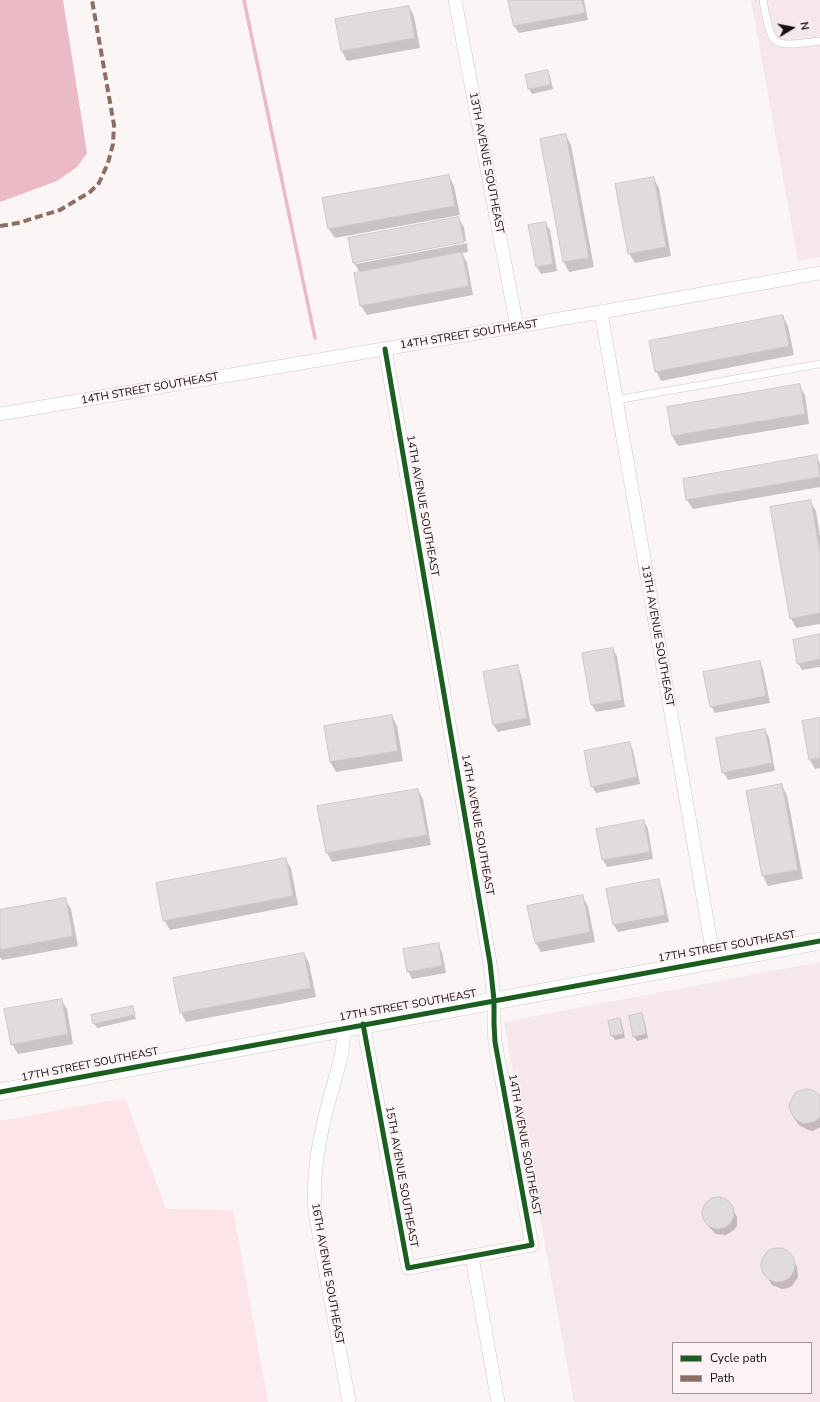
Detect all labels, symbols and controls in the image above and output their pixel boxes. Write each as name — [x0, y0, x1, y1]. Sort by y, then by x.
north arrow — [772, 8, 812, 48]
text: N — [796, 20, 812, 31]
street label: 13TH AVENUE SOUTHEAST — [466, 91, 506, 235]
street label: 14TH STREET SOUTHEAST — [399, 318, 539, 352]
street label: 14TH STREET SOUTHEAST — [80, 370, 220, 408]
street label: 14TH AVENUE SOUTHEAST — [403, 434, 441, 578]
street label: 13TH AVENUE SOUTHEAST — [638, 564, 676, 708]
street label: 14TH AVENUE SOUTHEAST — [458, 753, 496, 897]
street label: 17TH STREET SOUTHEAST — [657, 928, 797, 966]
street label: 17TH STREET SOUTHEAST — [338, 987, 478, 1025]
street label: 17TH STREET SOUTHEAST — [20, 1045, 160, 1085]
street label: 14TH AVENUE SOUTHEAST — [505, 1073, 543, 1217]
street label: 15TH AVENUE SOUTHEAST — [382, 1105, 420, 1249]
street label: 16TH AVENUE SOUTHEAST — [308, 1202, 346, 1346]
legend — [672, 1342, 812, 1394]
text: Cycle path — [710, 1350, 767, 1366]
text: Path — [710, 1370, 735, 1386]

